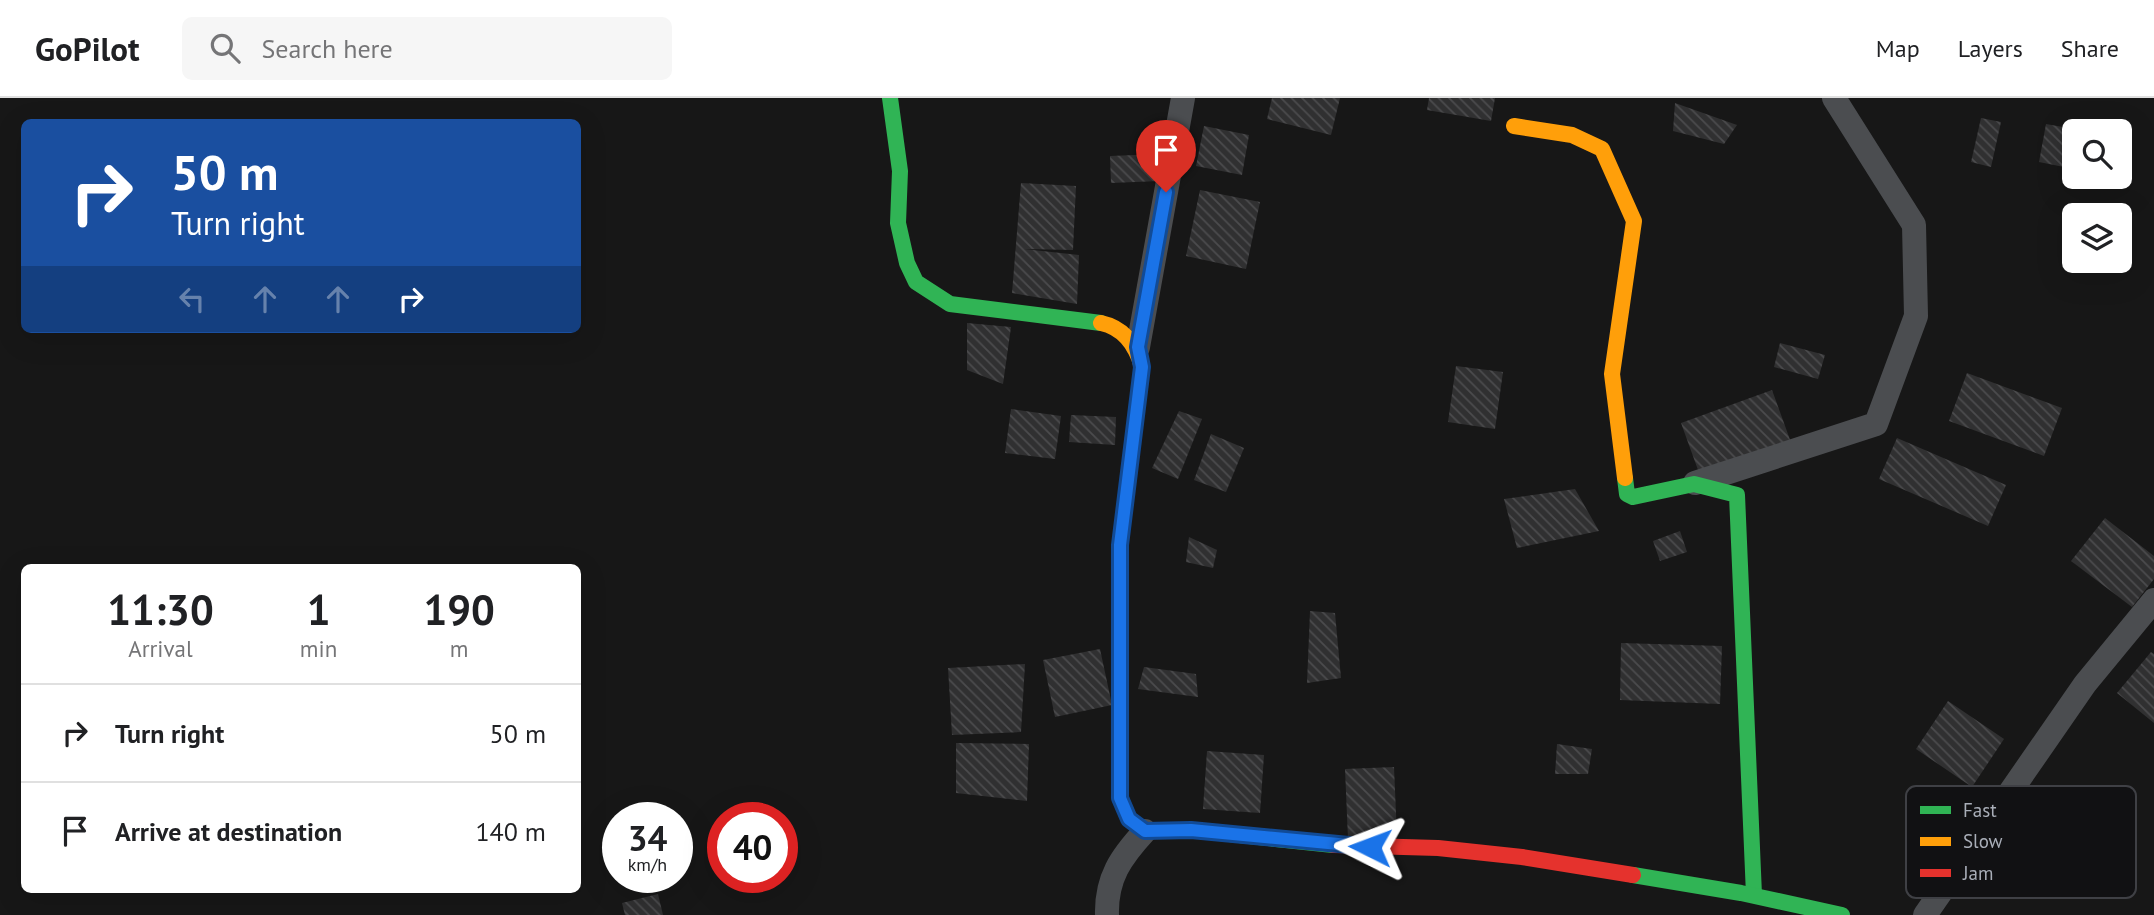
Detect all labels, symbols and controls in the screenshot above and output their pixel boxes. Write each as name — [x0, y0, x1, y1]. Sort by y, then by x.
search box — [182, 17, 672, 80]
text: GoPilot — [35, 27, 140, 70]
icon: search — [206, 29, 244, 67]
text: Search here — [262, 32, 393, 65]
text: Map — [1876, 33, 1920, 64]
text: Layers — [1958, 33, 2023, 64]
text: Share — [2061, 33, 2119, 64]
map controls — [2062, 119, 2132, 273]
button: search — [2062, 119, 2132, 189]
pin — [1136, 120, 1196, 192]
icon: arrive — [1147, 131, 1185, 169]
text: 50 m — [171, 140, 278, 204]
icon: right — [56, 147, 147, 238]
text: Turn right — [171, 202, 305, 244]
button: layers — [2062, 203, 2132, 273]
icon: left — [173, 280, 211, 318]
icon: ahead — [246, 280, 284, 318]
icon: ahead — [319, 280, 357, 318]
icon: right — [392, 280, 430, 318]
text: 11:30 — [107, 582, 214, 637]
text: 1 — [307, 582, 330, 637]
text: 190 — [423, 582, 495, 637]
text: Arrival — [128, 634, 193, 663]
text: min — [300, 634, 337, 663]
text: m — [450, 634, 468, 663]
icon: right — [56, 714, 94, 752]
text: Turn right — [115, 717, 224, 750]
text: 50 m — [490, 717, 546, 750]
legend — [1906, 786, 2136, 898]
text: Fast — [1963, 798, 1997, 822]
speed limit sign: 40 — [707, 802, 798, 893]
position arrow — [1333, 810, 1407, 884]
icon: arrive — [56, 812, 94, 850]
text: Arrive at destination — [115, 815, 342, 848]
text: 140 m — [475, 815, 546, 848]
text: 34 — [628, 815, 667, 861]
text: Slow — [1963, 829, 2003, 853]
text: km/h — [628, 853, 667, 876]
text: Jam — [1962, 861, 1993, 885]

